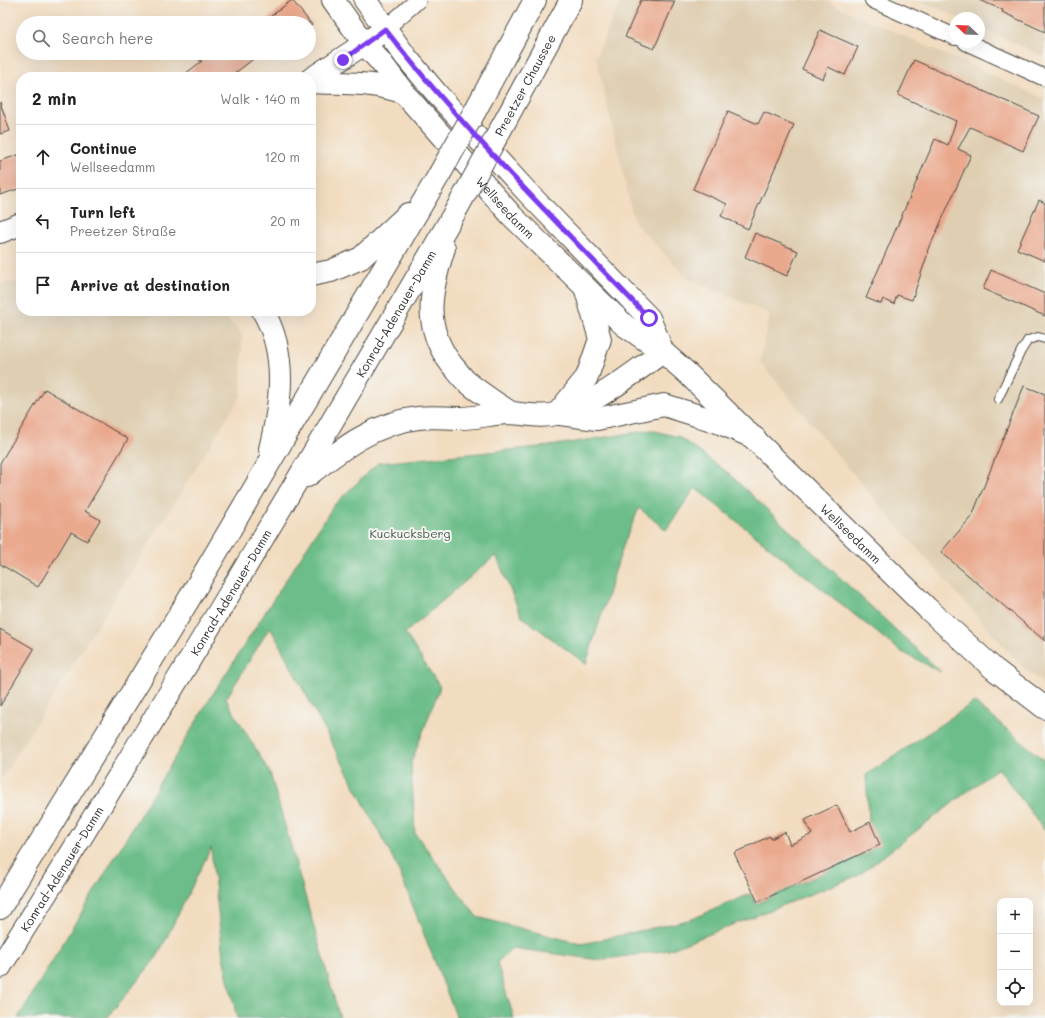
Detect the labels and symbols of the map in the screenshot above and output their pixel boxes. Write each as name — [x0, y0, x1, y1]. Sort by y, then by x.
north arrow — [949, 12, 985, 48]
street label: Preetzer Chaussee — [491, 31, 559, 139]
route end — [334, 51, 352, 69]
street label: Wellseedamm — [473, 173, 538, 242]
street label: Konrad-Adenauer-Damm — [352, 247, 439, 380]
route start — [640, 309, 658, 327]
street label: Wellseedamm — [817, 500, 885, 567]
park label: Kuckucksberg — [369, 525, 451, 541]
street label: Konrad-Adenauer-Damm — [186, 526, 275, 658]
street label: Konrad-Adenauer-Damm — [16, 803, 107, 934]

